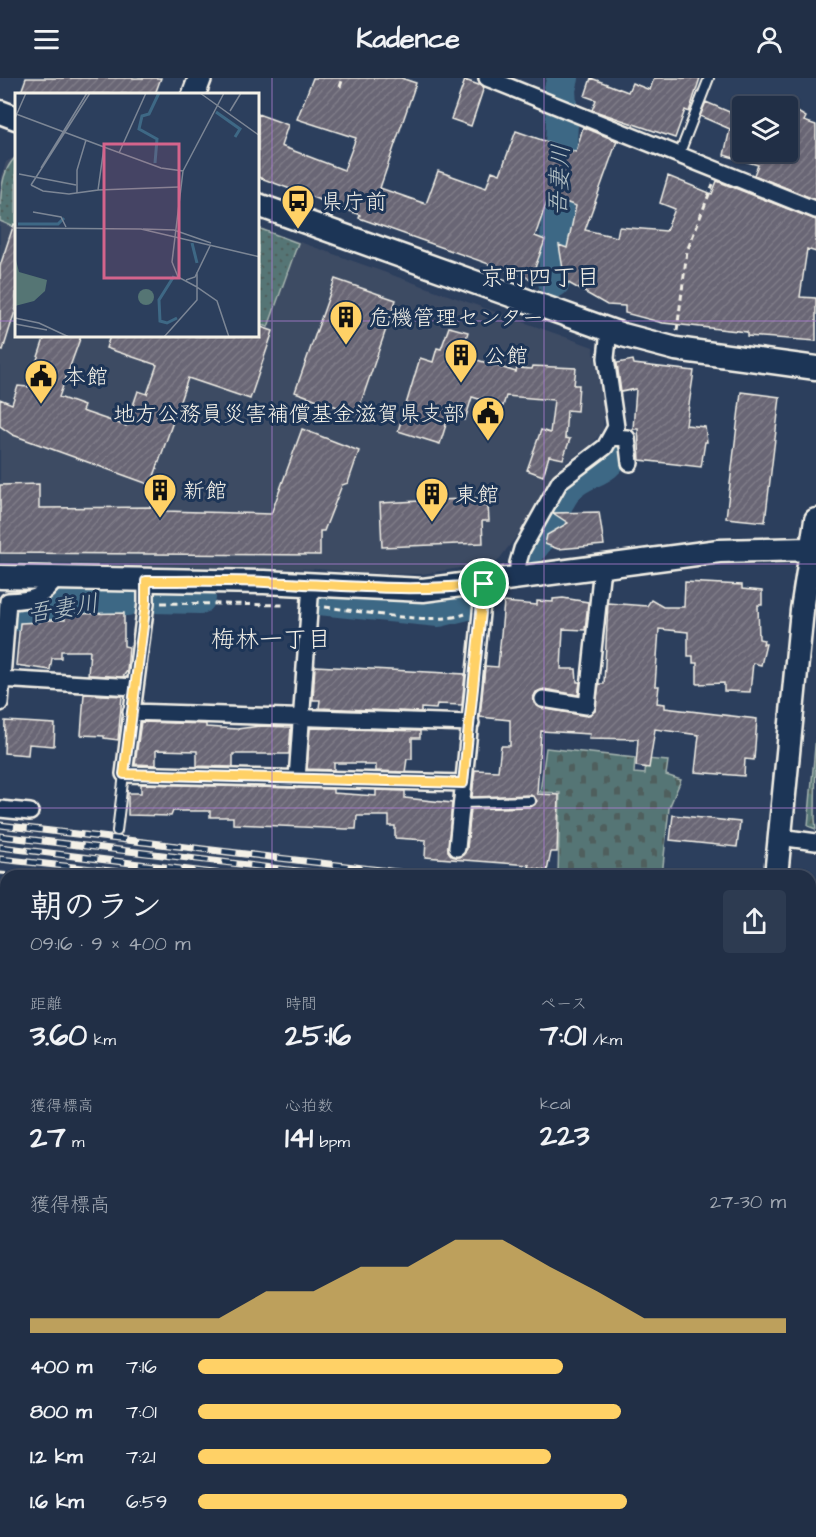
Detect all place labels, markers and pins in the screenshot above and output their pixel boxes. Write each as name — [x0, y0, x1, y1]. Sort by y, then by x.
bus stop icon: 県庁前 — [280, 183, 316, 230]
place label: 県庁前 — [321, 187, 387, 218]
building icon: 危機管理センター — [328, 299, 364, 346]
place label: 危機管理センター — [369, 303, 544, 334]
building icon: 公館 — [443, 337, 479, 384]
place label: 公館 — [484, 341, 528, 372]
public building icon: 本館 — [23, 358, 59, 405]
place label: 本館 — [64, 362, 108, 393]
public building icon: 地方公務員災害補償基金滋賀県支部 — [470, 395, 506, 442]
place label: 地方公務員災害補償基金滋賀県支部 — [113, 399, 465, 430]
building icon: 新館 — [142, 472, 178, 519]
place label: 新館 — [183, 476, 227, 507]
building icon: 東館 — [414, 476, 450, 523]
place label: 東館 — [455, 480, 499, 511]
pin — [458, 558, 509, 609]

